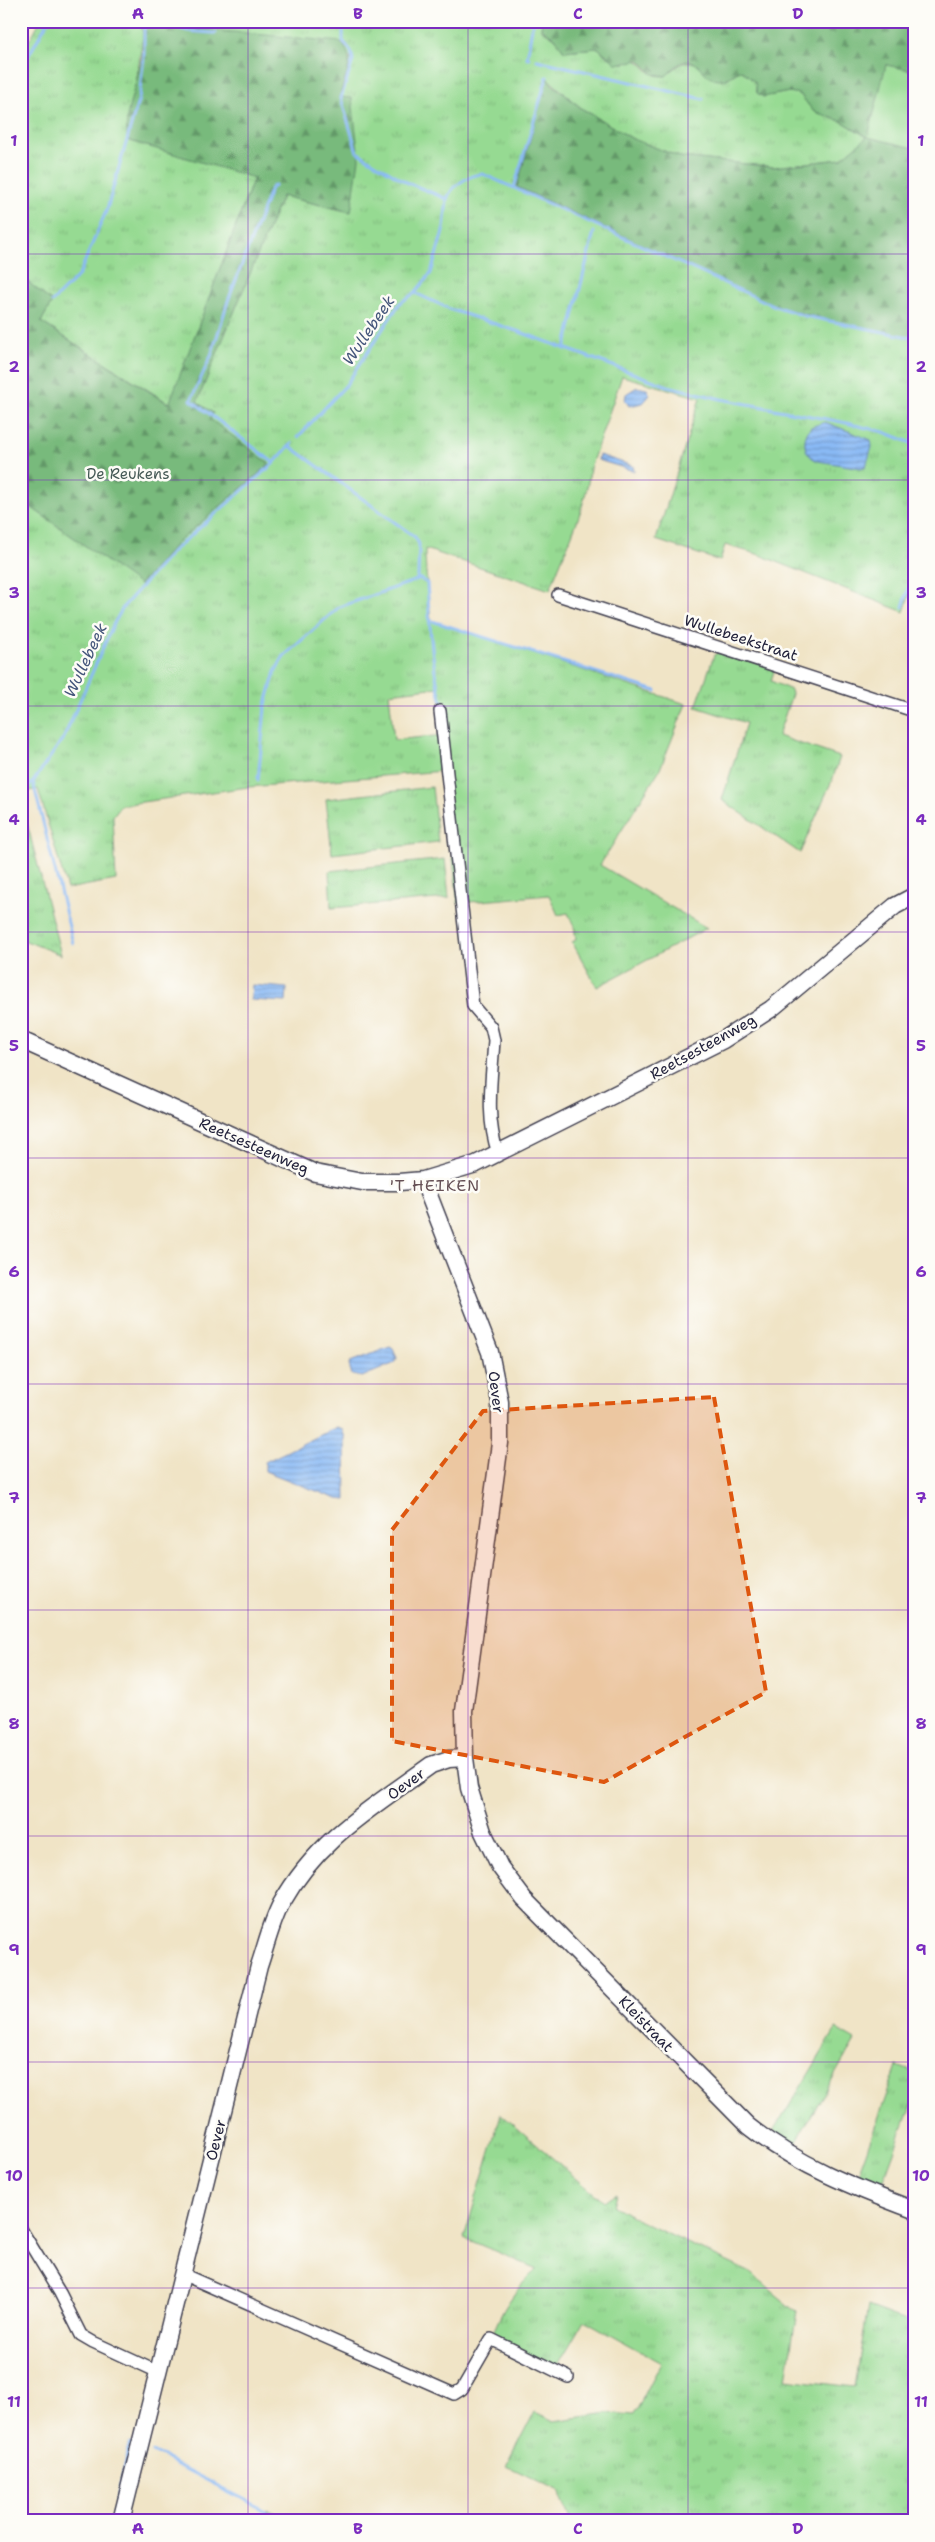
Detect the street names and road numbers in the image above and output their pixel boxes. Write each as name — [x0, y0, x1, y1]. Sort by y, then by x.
street label: Wullebeekstraat — [682, 610, 800, 666]
street label: Reetsesteenweg — [647, 1010, 759, 1084]
street label: Reetsesteenweg — [196, 1113, 312, 1179]
street label: Oever — [484, 1370, 508, 1414]
street label: Oever — [383, 1764, 429, 1804]
street label: Kleistraat — [614, 1992, 678, 2056]
street label: Oever — [201, 2117, 231, 2163]

